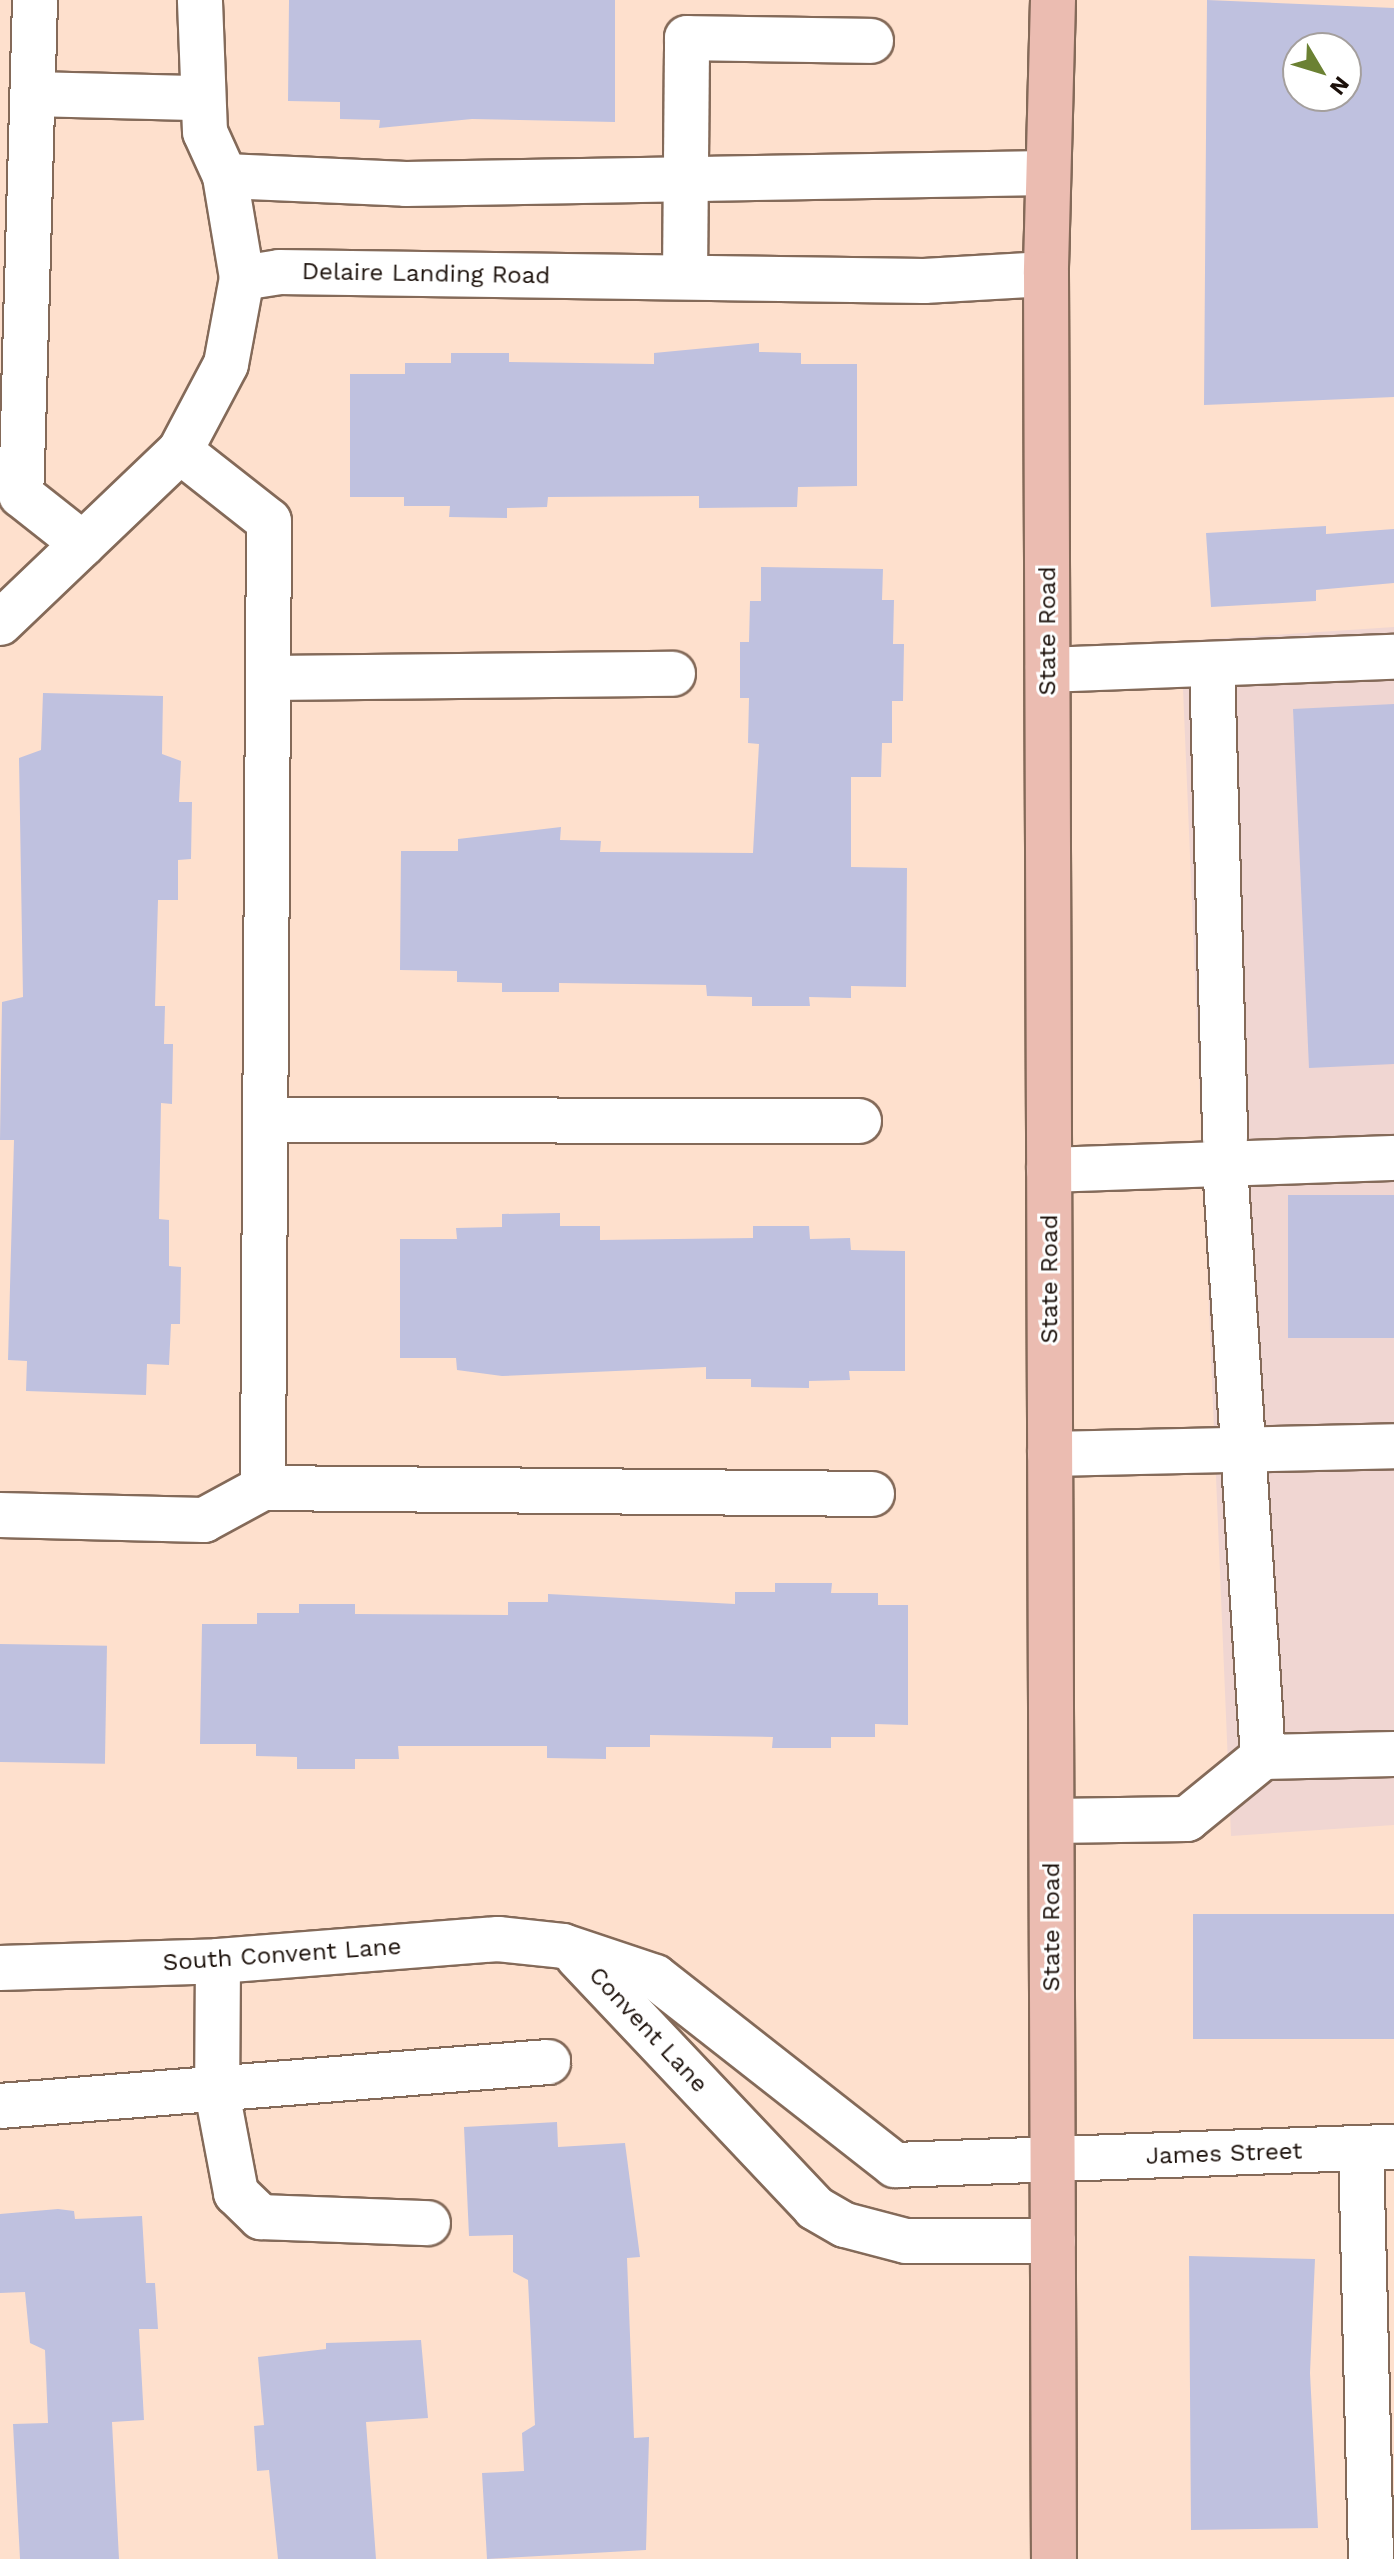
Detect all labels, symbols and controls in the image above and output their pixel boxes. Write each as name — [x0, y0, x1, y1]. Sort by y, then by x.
north arrow — [1282, 32, 1362, 112]
text: N — [1325, 72, 1355, 100]
street label: Delaire Landing Road — [302, 257, 550, 291]
street label: State Road — [1034, 566, 1062, 696]
street label: State Road — [1036, 1214, 1064, 1344]
street label: State Road — [1038, 1862, 1066, 1992]
street label: South Convent Lane — [162, 1932, 402, 1978]
street label: Convent Lane — [582, 1961, 714, 2099]
street label: James Street — [1145, 2137, 1303, 2171]

